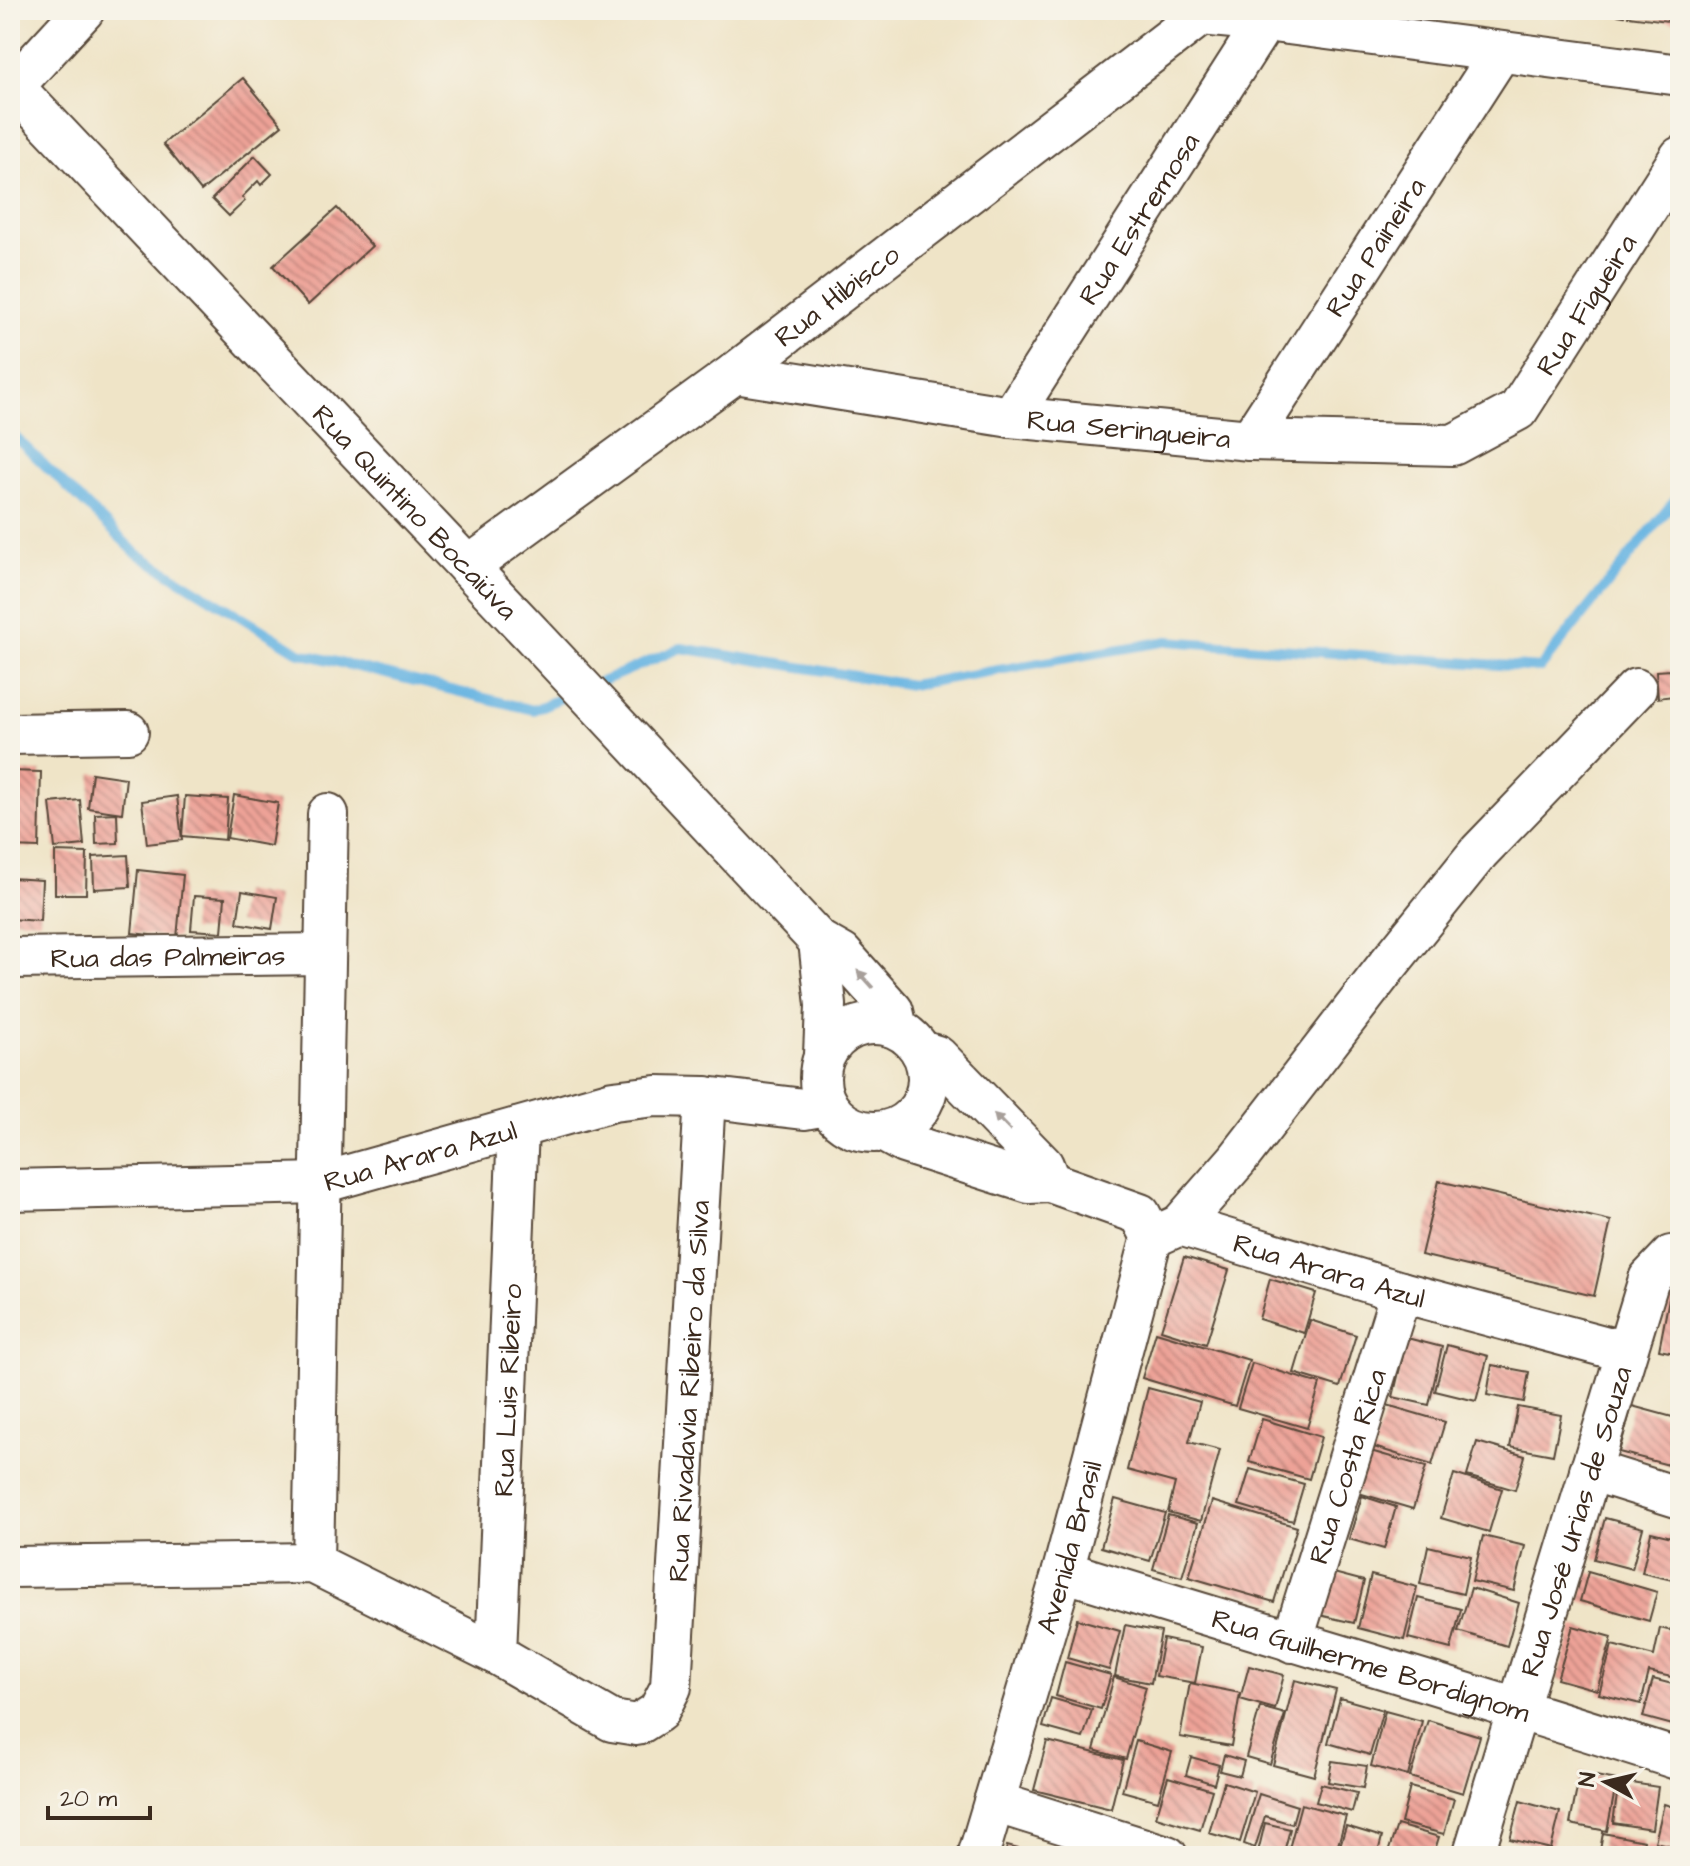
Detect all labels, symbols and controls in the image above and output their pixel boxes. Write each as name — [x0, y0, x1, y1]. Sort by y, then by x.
street label: Rua Estremosa — [1070, 125, 1210, 313]
street label: Rua Paineira — [1317, 170, 1436, 325]
street label: Rua Figueira — [1527, 227, 1647, 383]
street label: Rua Hibisco — [767, 235, 908, 357]
street label: Rua Quintino Bocaiúva — [303, 396, 526, 629]
street label: Rua Seringueira — [1025, 401, 1232, 459]
street label: Rua das Palmeiras — [50, 937, 286, 978]
one-way arrow — [856, 970, 874, 989]
street label: Rua Arara Azul — [320, 1111, 521, 1202]
one-way arrow — [993, 1113, 1011, 1132]
street label: Rua Rivadavia Ribeiro da Silva — [659, 1199, 720, 1583]
street label: Rua Arara Azul — [1228, 1224, 1429, 1319]
street label: Rua Luis Ribeiro — [485, 1283, 532, 1498]
street label: Rua José Urias de Souza — [1511, 1362, 1642, 1682]
street label: Rua Costa Rica — [1299, 1364, 1397, 1569]
street label: Avenida Brasil — [1027, 1457, 1113, 1639]
street label: Rua Guilherme Bordignom — [1207, 1600, 1535, 1733]
north arrow — [1566, 1742, 1646, 1822]
scale bar — [48, 1770, 150, 1820]
text: N — [1571, 1770, 1604, 1788]
text: 20 m — [60, 1782, 117, 1816]

